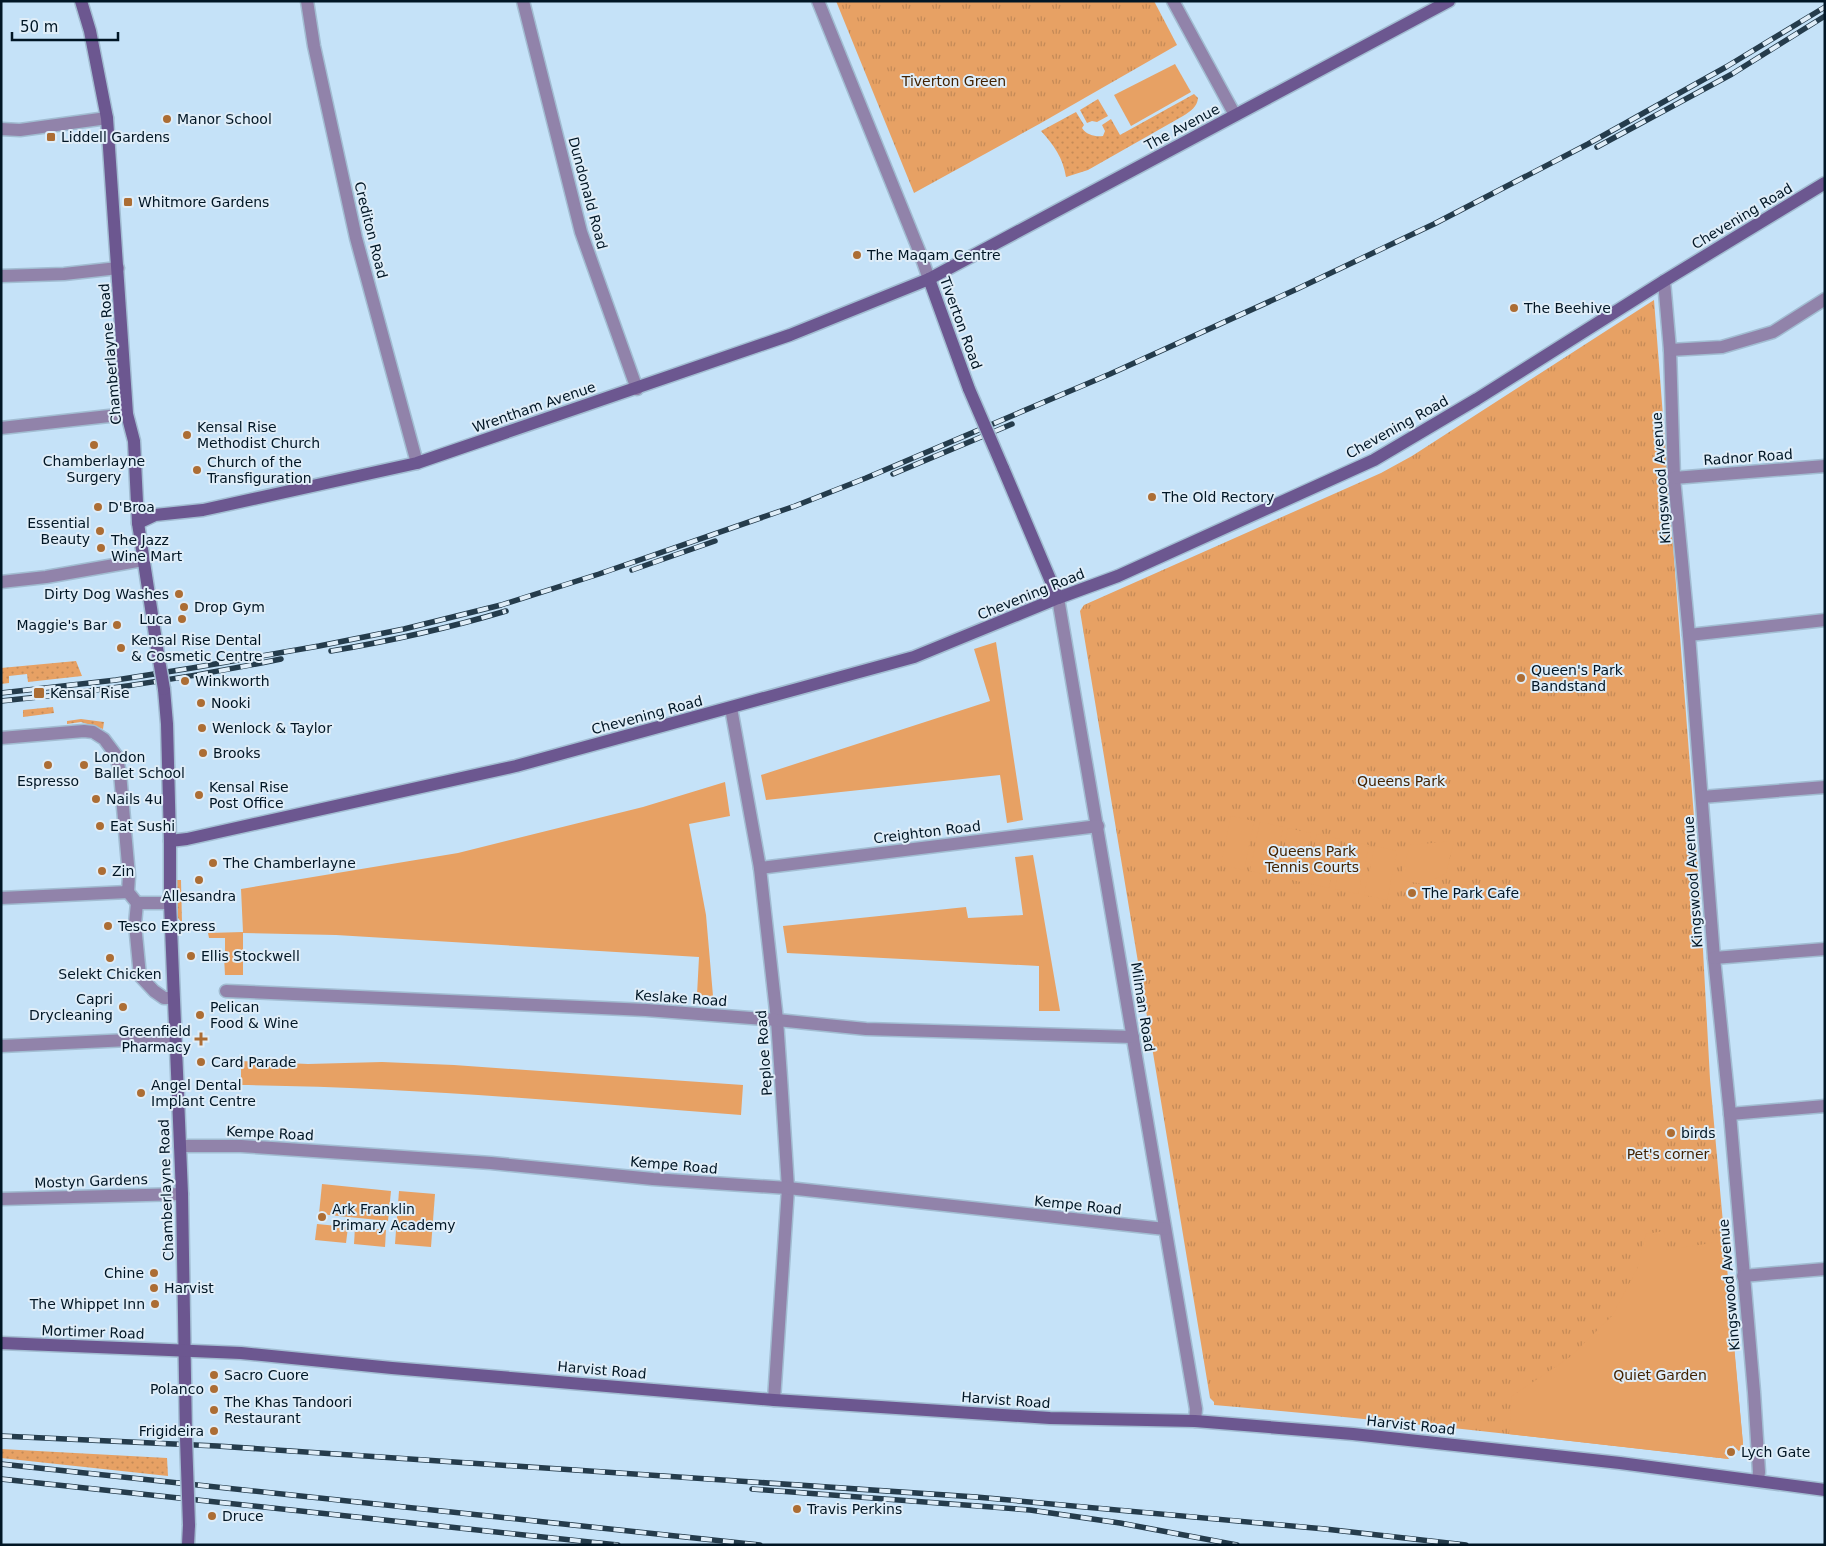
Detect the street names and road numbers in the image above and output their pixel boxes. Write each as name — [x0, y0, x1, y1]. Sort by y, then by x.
street label: The Avenue — [1141, 101, 1222, 154]
street label: Dundonald Road — [565, 135, 611, 251]
street label: Crediton Road — [351, 180, 391, 280]
street label: Chevening Road — [1689, 180, 1795, 252]
street label: Tiverton Road — [937, 274, 985, 371]
street label: Chamberlayne Road — [96, 283, 124, 425]
street label: Wrentham Avenue — [470, 378, 598, 436]
street label: Chevening Road — [1343, 392, 1451, 462]
street label: Kingswood Avenue — [1648, 412, 1674, 544]
street label: Radnor Road — [1703, 446, 1793, 468]
street label: Chevening Road — [975, 565, 1087, 623]
street label: Chevening Road — [590, 692, 704, 738]
street label: Kingswood Avenue — [1680, 816, 1706, 948]
street label: Creighton Road — [872, 817, 982, 847]
street label: Milman Road — [1128, 961, 1158, 1053]
street label: Keslake Road — [634, 987, 728, 1009]
street label: Peploe Road — [753, 1009, 775, 1097]
street label: Chamberlayne Road — [156, 1119, 176, 1261]
street label: Kempe Road — [226, 1123, 314, 1143]
street label: Kempe Road — [630, 1153, 718, 1177]
street label: Mostyn Gardens — [34, 1171, 148, 1191]
street label: Kempe Road — [1033, 1192, 1123, 1218]
street label: Kingswood Avenue — [1715, 1219, 1743, 1351]
street label: Mortimer Road — [41, 1322, 145, 1342]
street label: Harvist Road — [557, 1358, 647, 1382]
street label: Harvist Road — [961, 1389, 1051, 1411]
street label: Harvist Road — [1366, 1412, 1456, 1438]

